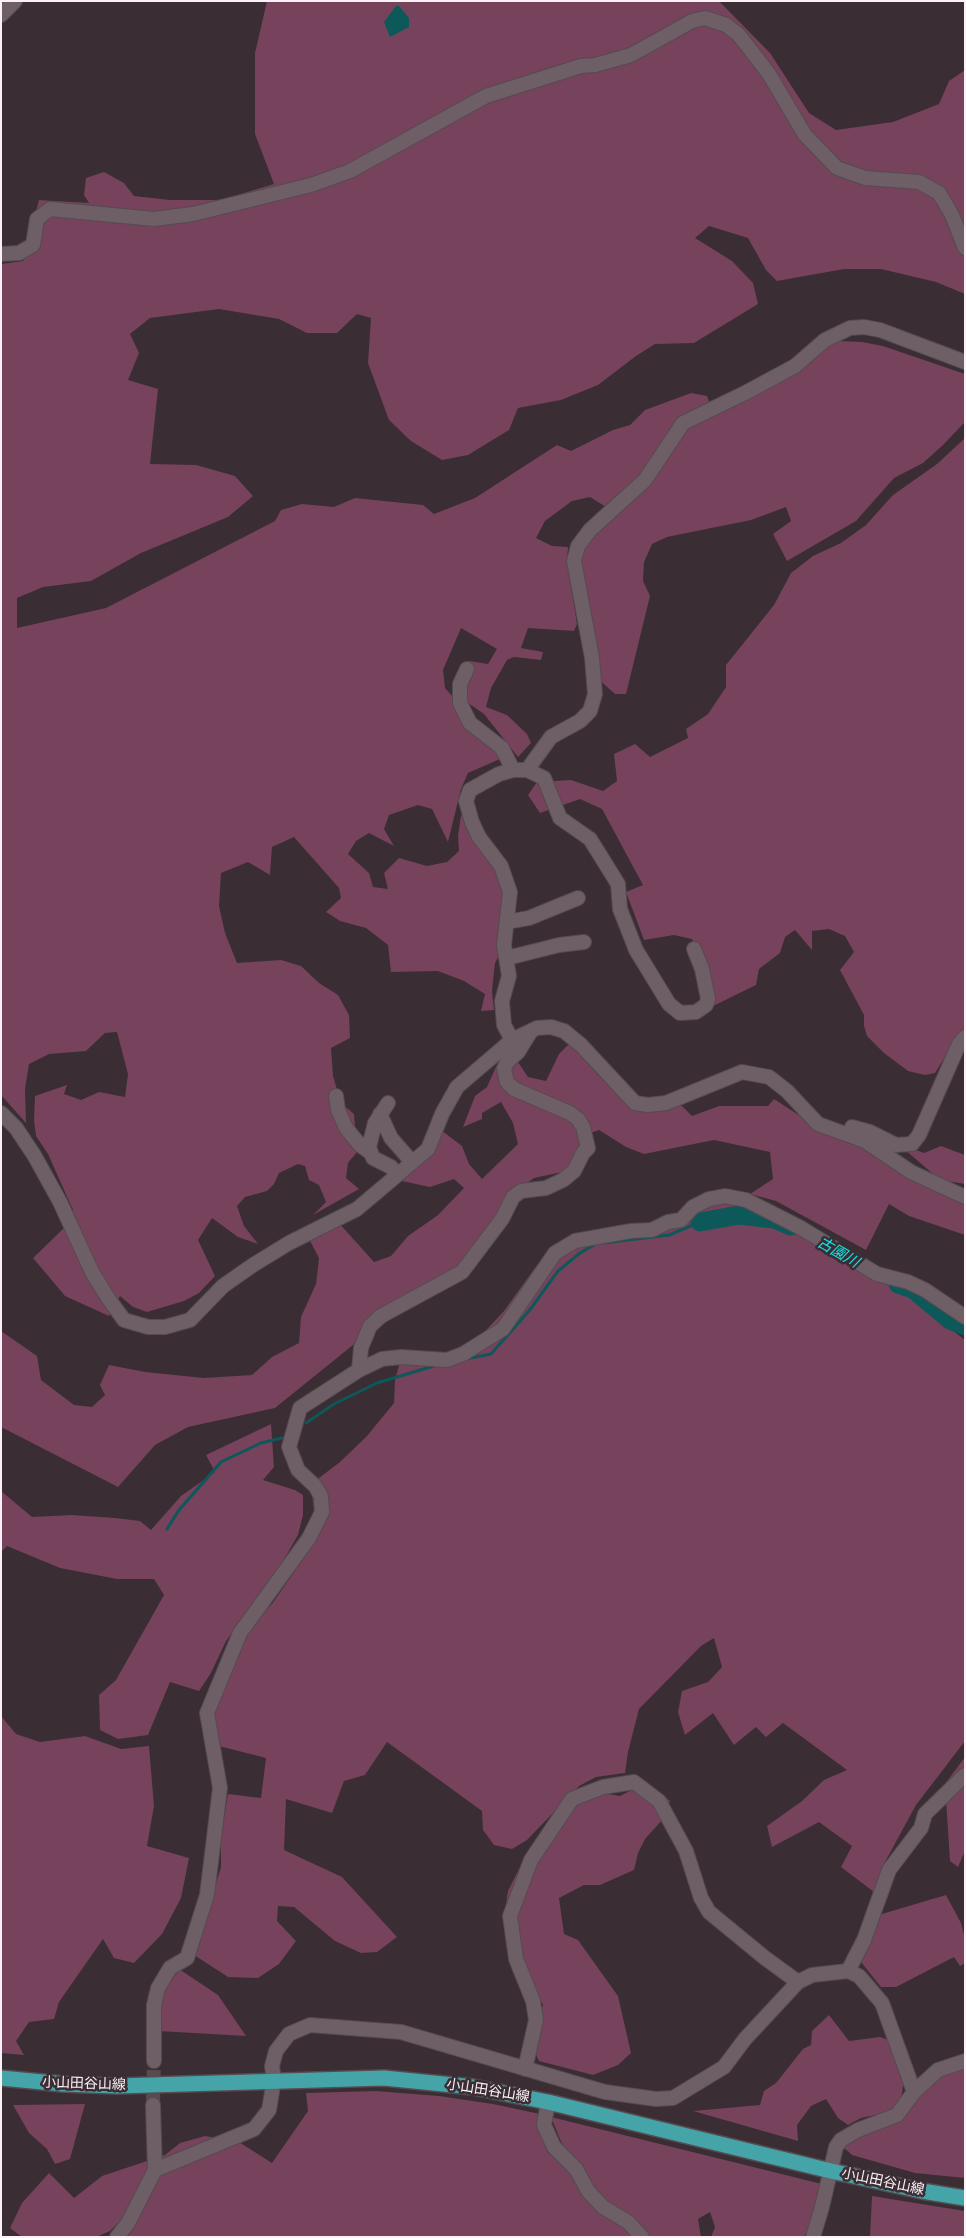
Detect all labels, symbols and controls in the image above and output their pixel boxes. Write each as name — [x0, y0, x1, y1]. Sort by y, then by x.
water label: 古園川 — [814, 1234, 862, 1272]
street label: 小山田谷山線 — [42, 2074, 126, 2094]
street label: 小山田谷山線 — [445, 2076, 531, 2106]
street label: 小山田谷山線 — [840, 2165, 926, 2199]

